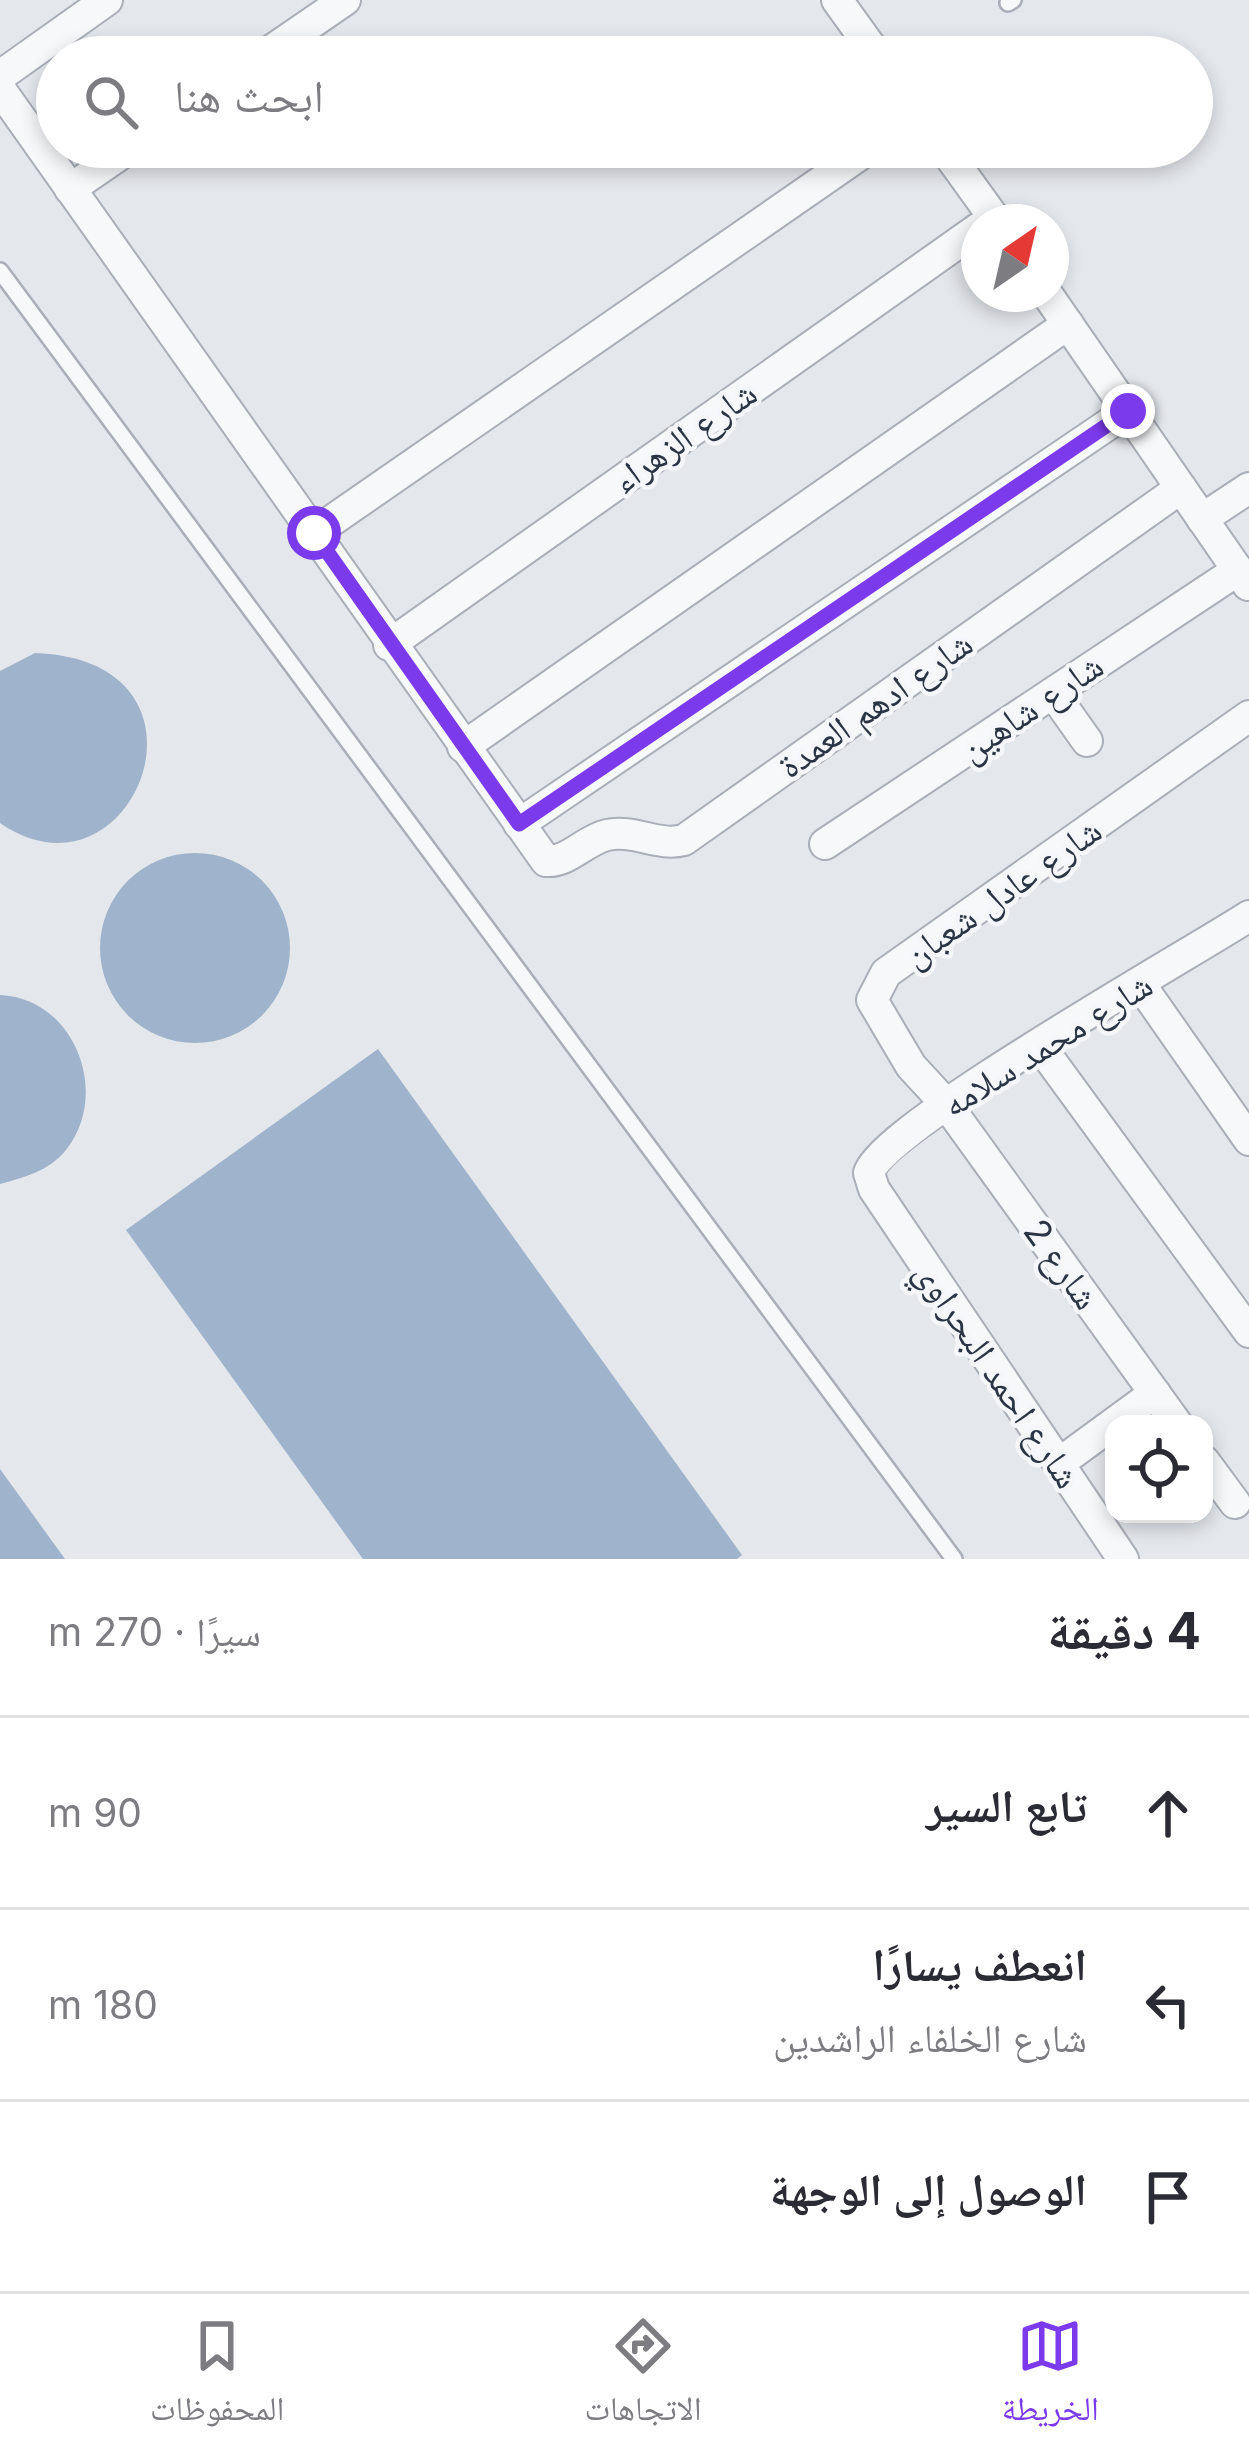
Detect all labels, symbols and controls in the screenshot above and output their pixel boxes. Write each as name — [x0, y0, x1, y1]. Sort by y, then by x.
search box — [36, 36, 1213, 168]
text: ابحث هنا — [174, 68, 324, 123]
icon: search — [78, 69, 144, 135]
north arrow — [961, 204, 1069, 312]
street label: شارع الزهراء — [603, 370, 765, 503]
route end — [1101, 384, 1155, 438]
route start — [287, 506, 341, 560]
street label: شارع ادهم العمدة — [769, 621, 982, 789]
street label: شارع شاهين — [951, 643, 1112, 772]
street label: شارع عادل شعبان — [895, 808, 1110, 977]
street label: شارع محمد سلامه — [934, 962, 1161, 1127]
street label: شارع 2 — [1014, 1210, 1109, 1318]
street label: شارع احمد البحراوي — [900, 1252, 1090, 1500]
map controls — [1105, 1415, 1213, 1523]
button: locate — [1105, 1415, 1213, 1523]
text: 4 دقيقة — [1047, 1600, 1201, 1661]
text: سيرًا · 270 m — [48, 1608, 261, 1655]
text: تابع السير — [926, 1778, 1087, 1833]
icon: ahead — [1135, 1780, 1201, 1846]
text: 90 m — [48, 1789, 142, 1836]
text: انعطف يسارًا — [872, 1937, 1087, 1992]
icon: left — [1135, 1972, 1201, 2038]
text: 180 m — [48, 1981, 158, 2028]
text: شارع الخلفاء الراشدين — [773, 2014, 1087, 2061]
text: الوصول إلى الوجهة — [770, 2162, 1087, 2217]
icon: arrive — [1135, 2164, 1201, 2230]
tab: المحفوظات — [150, 2313, 284, 2441]
tab: الاتجاهات — [584, 2313, 702, 2441]
tab: الخريطة — [1002, 2313, 1099, 2441]

